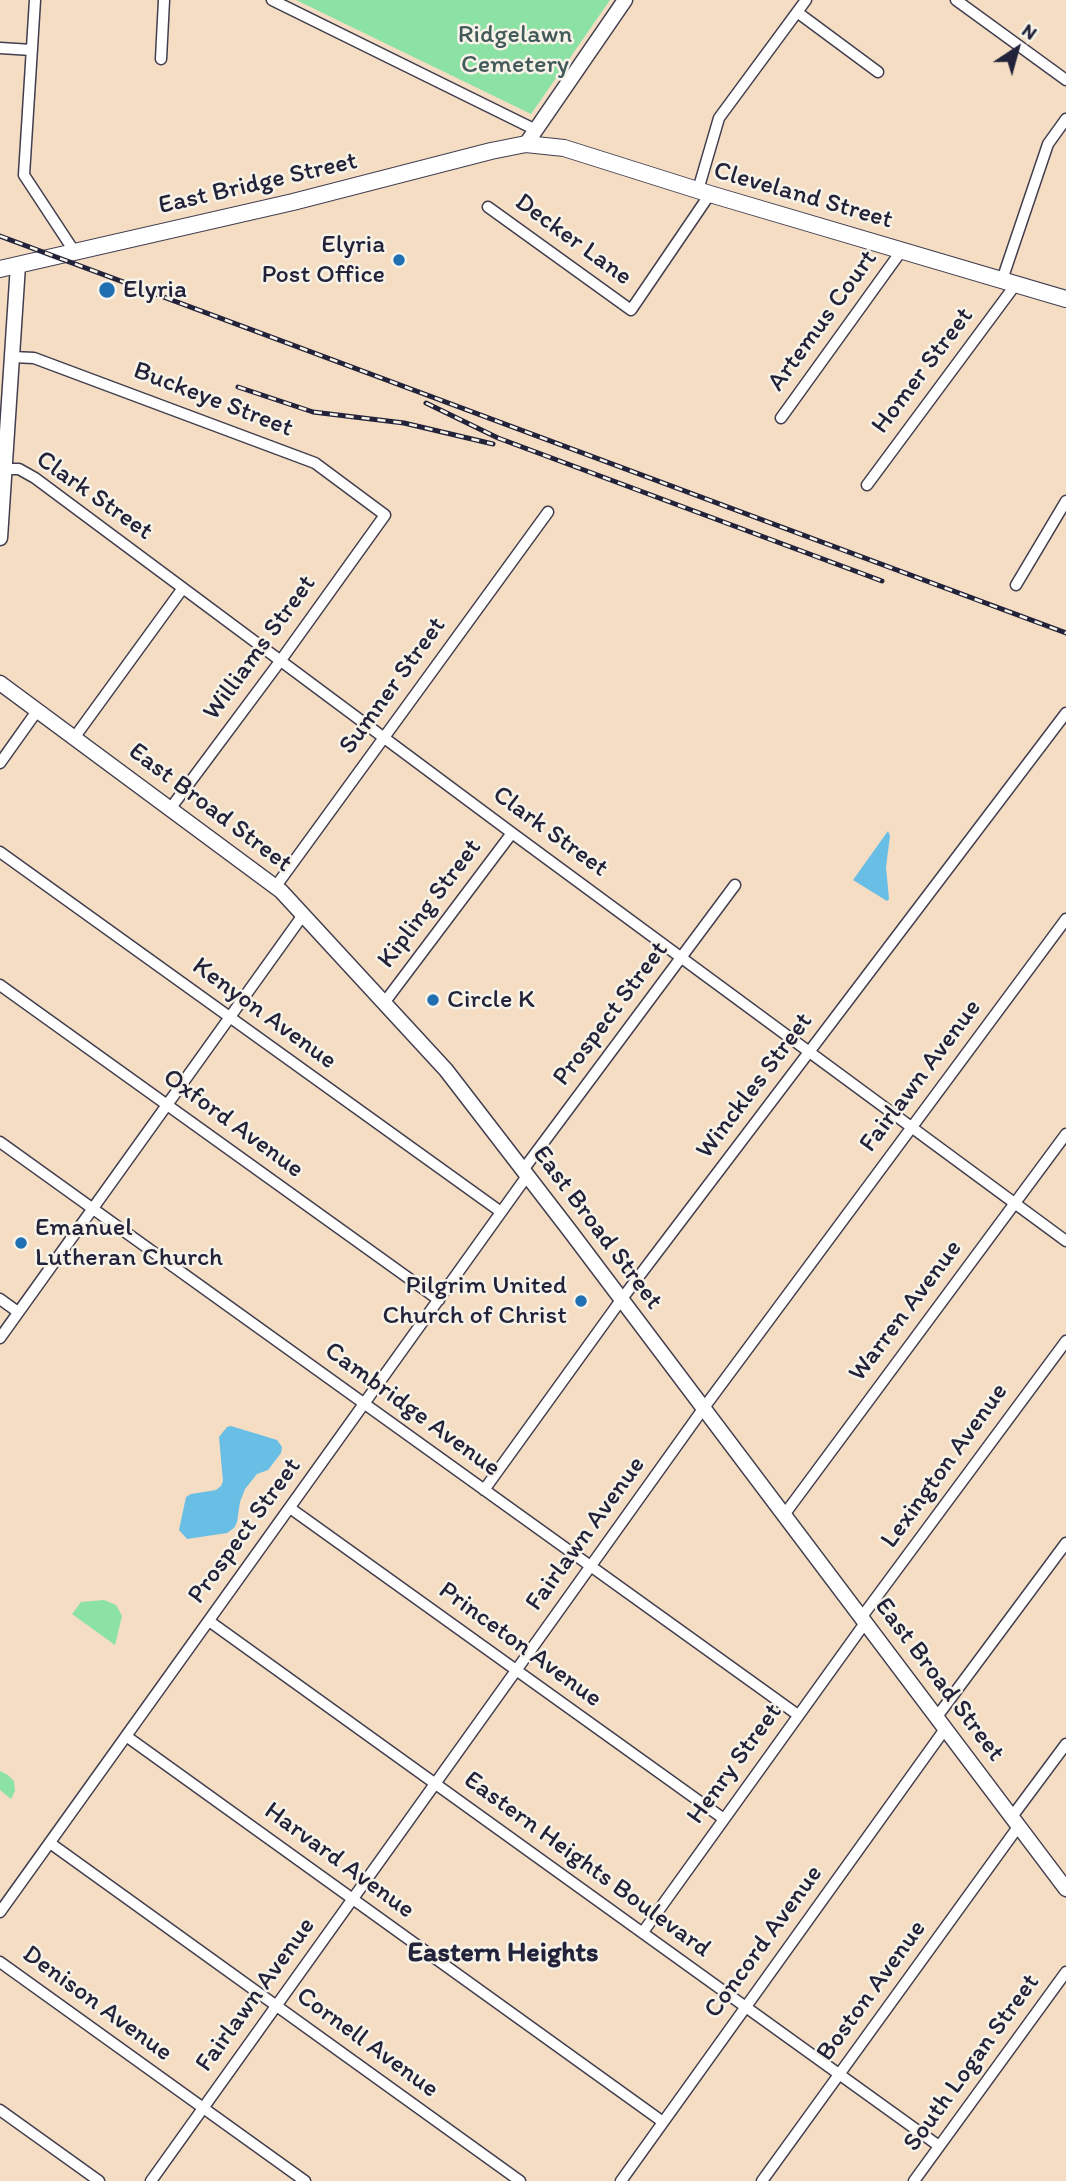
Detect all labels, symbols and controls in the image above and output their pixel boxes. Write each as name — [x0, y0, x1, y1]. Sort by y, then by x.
north arrow — [982, 14, 1052, 84]
park label: Ridgelawn Cemetery — [458, 19, 572, 80]
text: N — [1018, 19, 1042, 45]
street label: East Bridge Street — [156, 146, 360, 222]
street label: Cleveland Street — [710, 156, 896, 236]
street label: Decker Lane — [508, 187, 638, 293]
place label: Elyria Post Office — [261, 229, 385, 290]
street label: Artemus Court — [761, 244, 885, 398]
marker: Elyria Post Office — [391, 252, 407, 268]
place label: Elyria — [123, 274, 187, 306]
marker: Elyria — [97, 280, 117, 300]
street label: Homer Street — [865, 302, 981, 440]
street label: Buckeye Street — [129, 355, 297, 445]
street label: Clark Street — [30, 444, 158, 548]
street label: Williams Street — [197, 569, 323, 727]
street label: Sumner Street — [333, 611, 453, 761]
street label: East Broad Street — [122, 736, 298, 880]
street label: Clark Street — [486, 780, 614, 884]
street label: Kipling Street — [371, 833, 489, 975]
street label: Prospect Street — [547, 936, 675, 1092]
street label: Kenyon Avenue — [186, 951, 342, 1077]
place label: Circle K — [447, 984, 535, 1016]
marker: Circle K — [425, 992, 441, 1008]
street label: Fairlawn Avenue — [853, 993, 989, 1159]
street label: Winckles Street — [690, 1007, 820, 1165]
street label: Oxford Avenue — [157, 1062, 309, 1186]
street label: East Broad Street — [525, 1140, 669, 1316]
place label: Emanuel Lutheran Church — [35, 1212, 223, 1274]
street label: Warren Avenue — [843, 1234, 969, 1388]
marker: Emanuel Lutheran Church — [13, 1235, 29, 1251]
place label: Pilgrim United Church of Christ — [383, 1270, 567, 1332]
marker: Pilgrim United Church of Christ — [573, 1293, 589, 1309]
street label: Cambridge Avenue — [318, 1336, 506, 1484]
street label: Lexington Avenue — [875, 1377, 1015, 1555]
street label: Fairlawn Avenue — [519, 1451, 653, 1617]
street label: Prospect Street — [182, 1452, 308, 1610]
street label: Princeton Avenue — [432, 1575, 608, 1715]
street label: East Broad Street — [867, 1592, 1011, 1768]
street label: Henry Street — [681, 1697, 789, 1831]
street label: Eastern Heights Boulevard — [457, 1765, 717, 1965]
street label: Harvard Avenue — [258, 1796, 420, 1926]
street label: Concord Avenue — [698, 1859, 830, 2025]
street label: Fairlawn Avenue — [189, 1912, 323, 2078]
street label: Boston Avenue — [810, 1914, 934, 2068]
district label: Eastern Heights — [407, 1937, 599, 1971]
street label: Denison Avenue — [16, 1939, 178, 2069]
street label: South Logan Street — [897, 1968, 1047, 2158]
street label: Cornell Avenue — [290, 1981, 444, 2105]

